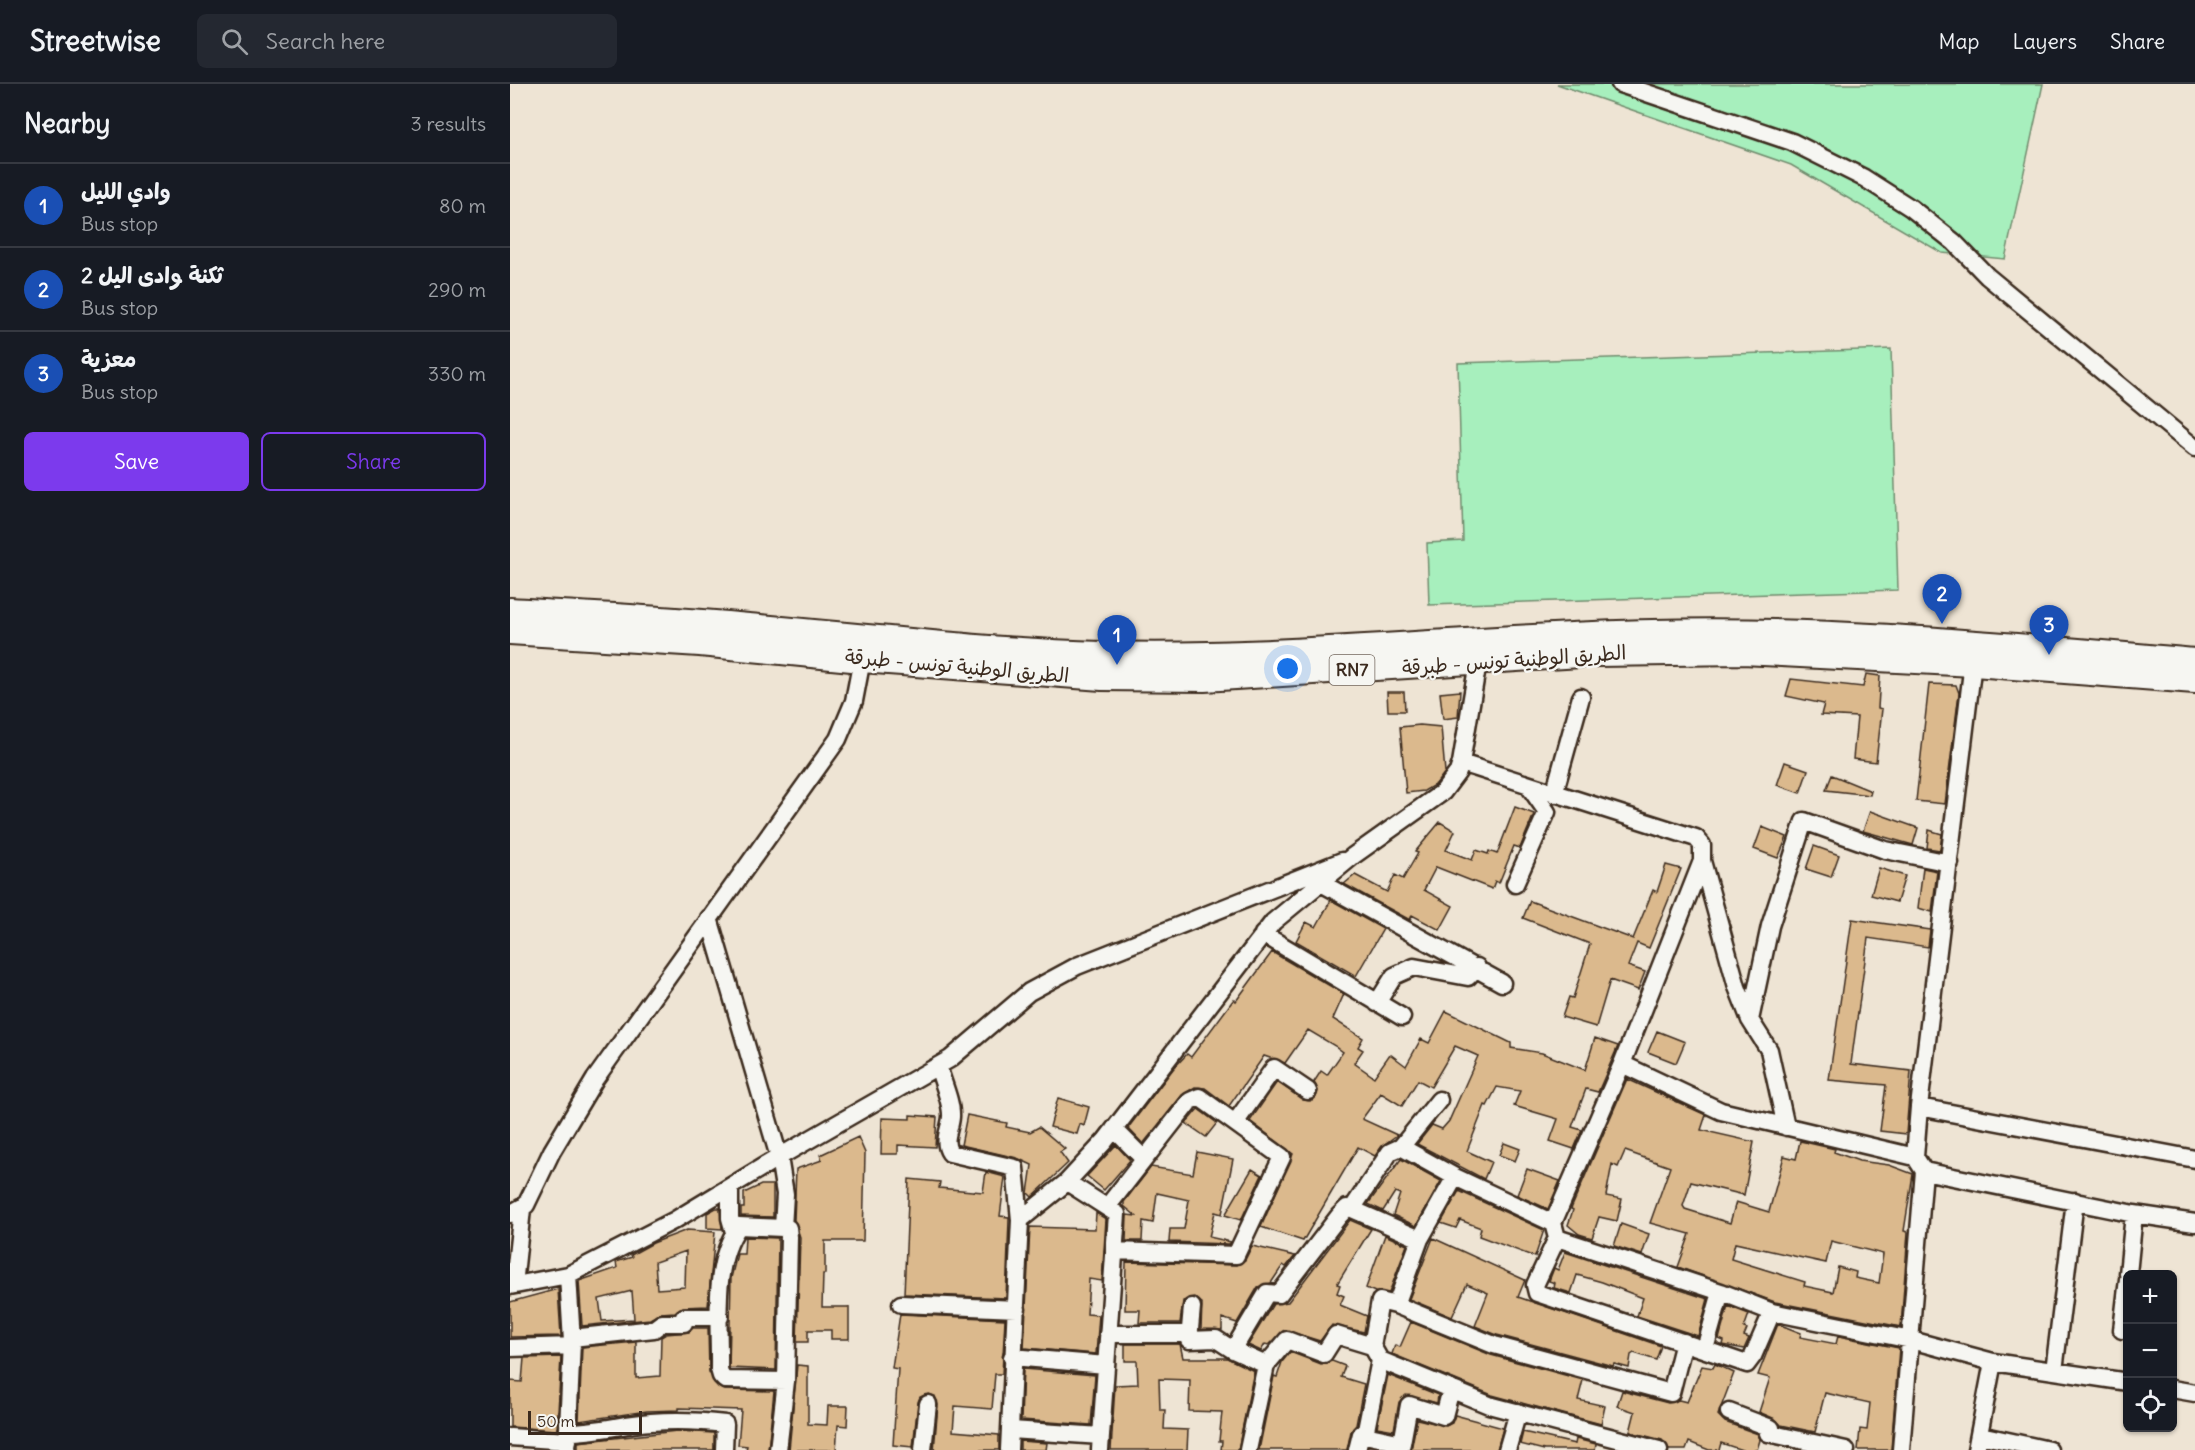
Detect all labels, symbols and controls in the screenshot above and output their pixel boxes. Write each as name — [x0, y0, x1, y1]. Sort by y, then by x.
search box — [197, 14, 617, 68]
text: Streetwise — [30, 23, 161, 59]
icon: search — [218, 25, 251, 58]
text: Search here — [266, 27, 385, 55]
text: Map — [1939, 28, 1979, 55]
text: Layers — [2012, 28, 2077, 55]
text: Share — [2110, 28, 2165, 55]
text: Nearby — [24, 107, 110, 140]
text: 3 results — [410, 111, 486, 136]
text: وادي الليل — [81, 177, 171, 205]
text: 1 — [40, 193, 47, 218]
text: 80 m — [439, 193, 486, 218]
text: Bus stop — [81, 211, 158, 236]
text: ثكنة وادى اليل 2 — [81, 261, 223, 289]
text: 2 — [38, 277, 49, 302]
text: 290 m — [428, 277, 486, 302]
text: Bus stop — [81, 295, 158, 320]
text: معزية — [81, 345, 136, 373]
text: 3 — [38, 361, 49, 386]
text: 330 m — [428, 361, 486, 386]
text: Bus stop — [81, 379, 158, 404]
button: Save — [24, 432, 249, 491]
button: Share — [261, 432, 486, 491]
pin: 2 — [1922, 574, 1962, 624]
pin: 3 — [2030, 606, 2068, 655]
pin: 1 — [1098, 616, 1136, 665]
street label: الطريق الوطنية تونس - طبرقة — [1401, 639, 1627, 680]
street label: الطريق الوطنية تونس - طبرقة — [844, 643, 1070, 688]
your location — [1273, 654, 1302, 683]
road number: RN7 — [1330, 655, 1374, 685]
map controls — [2123, 1270, 2177, 1432]
button: + — [2123, 1270, 2177, 1324]
button: − — [2123, 1324, 2177, 1378]
button: locate — [2123, 1378, 2177, 1432]
scale bar — [528, 1408, 642, 1436]
text: 50 m — [537, 1411, 575, 1431]

